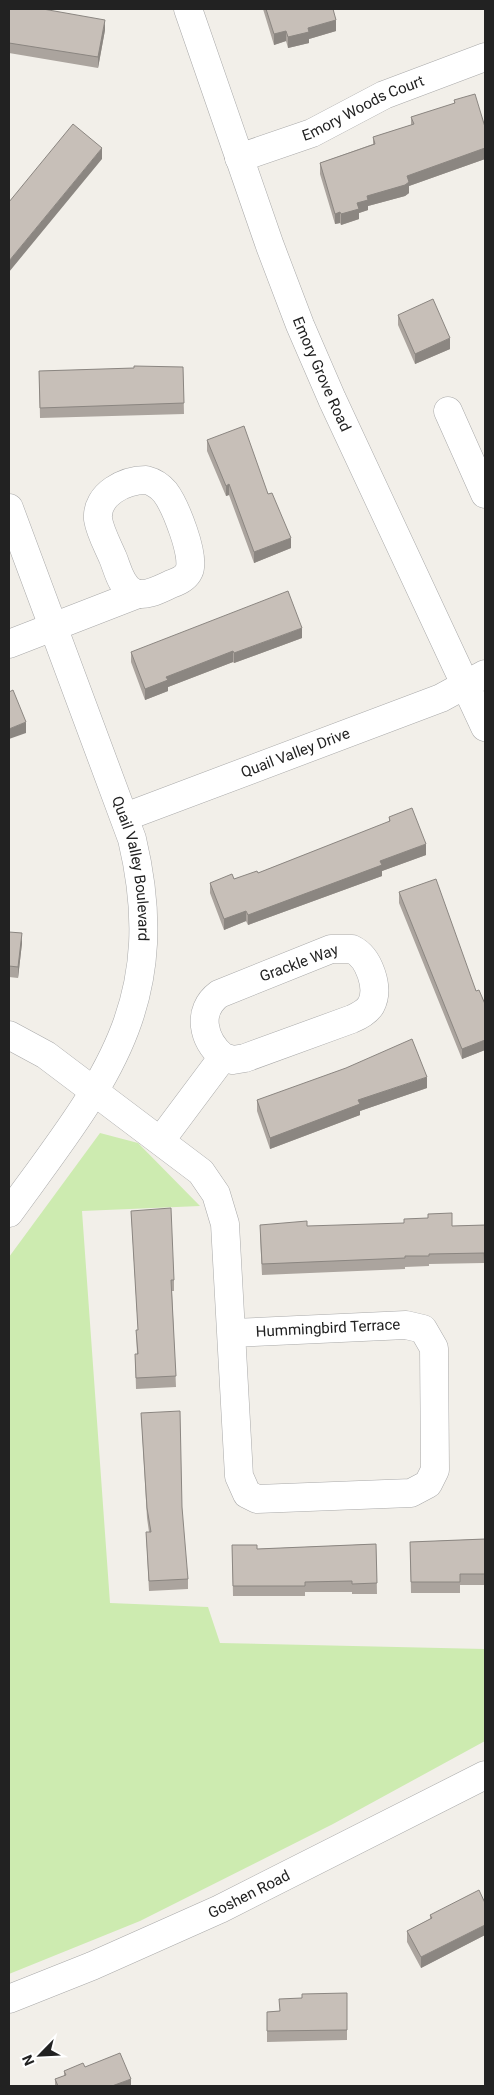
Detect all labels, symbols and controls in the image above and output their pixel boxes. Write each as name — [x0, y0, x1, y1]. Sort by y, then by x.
street label: Emory Woods Court — [300, 72, 427, 145]
street label: Emory Grove Road — [289, 314, 355, 434]
street label: Quail Valley Drive — [238, 724, 352, 782]
street label: Quail Valley Boulevard — [108, 794, 152, 941]
street label: Grackle Way — [257, 940, 341, 986]
street label: Hummingbird Terrace — [255, 1315, 401, 1341]
street label: Goshen Road — [205, 1866, 293, 1922]
north arrow — [15, 2030, 65, 2080]
text: N — [19, 2053, 37, 2068]

